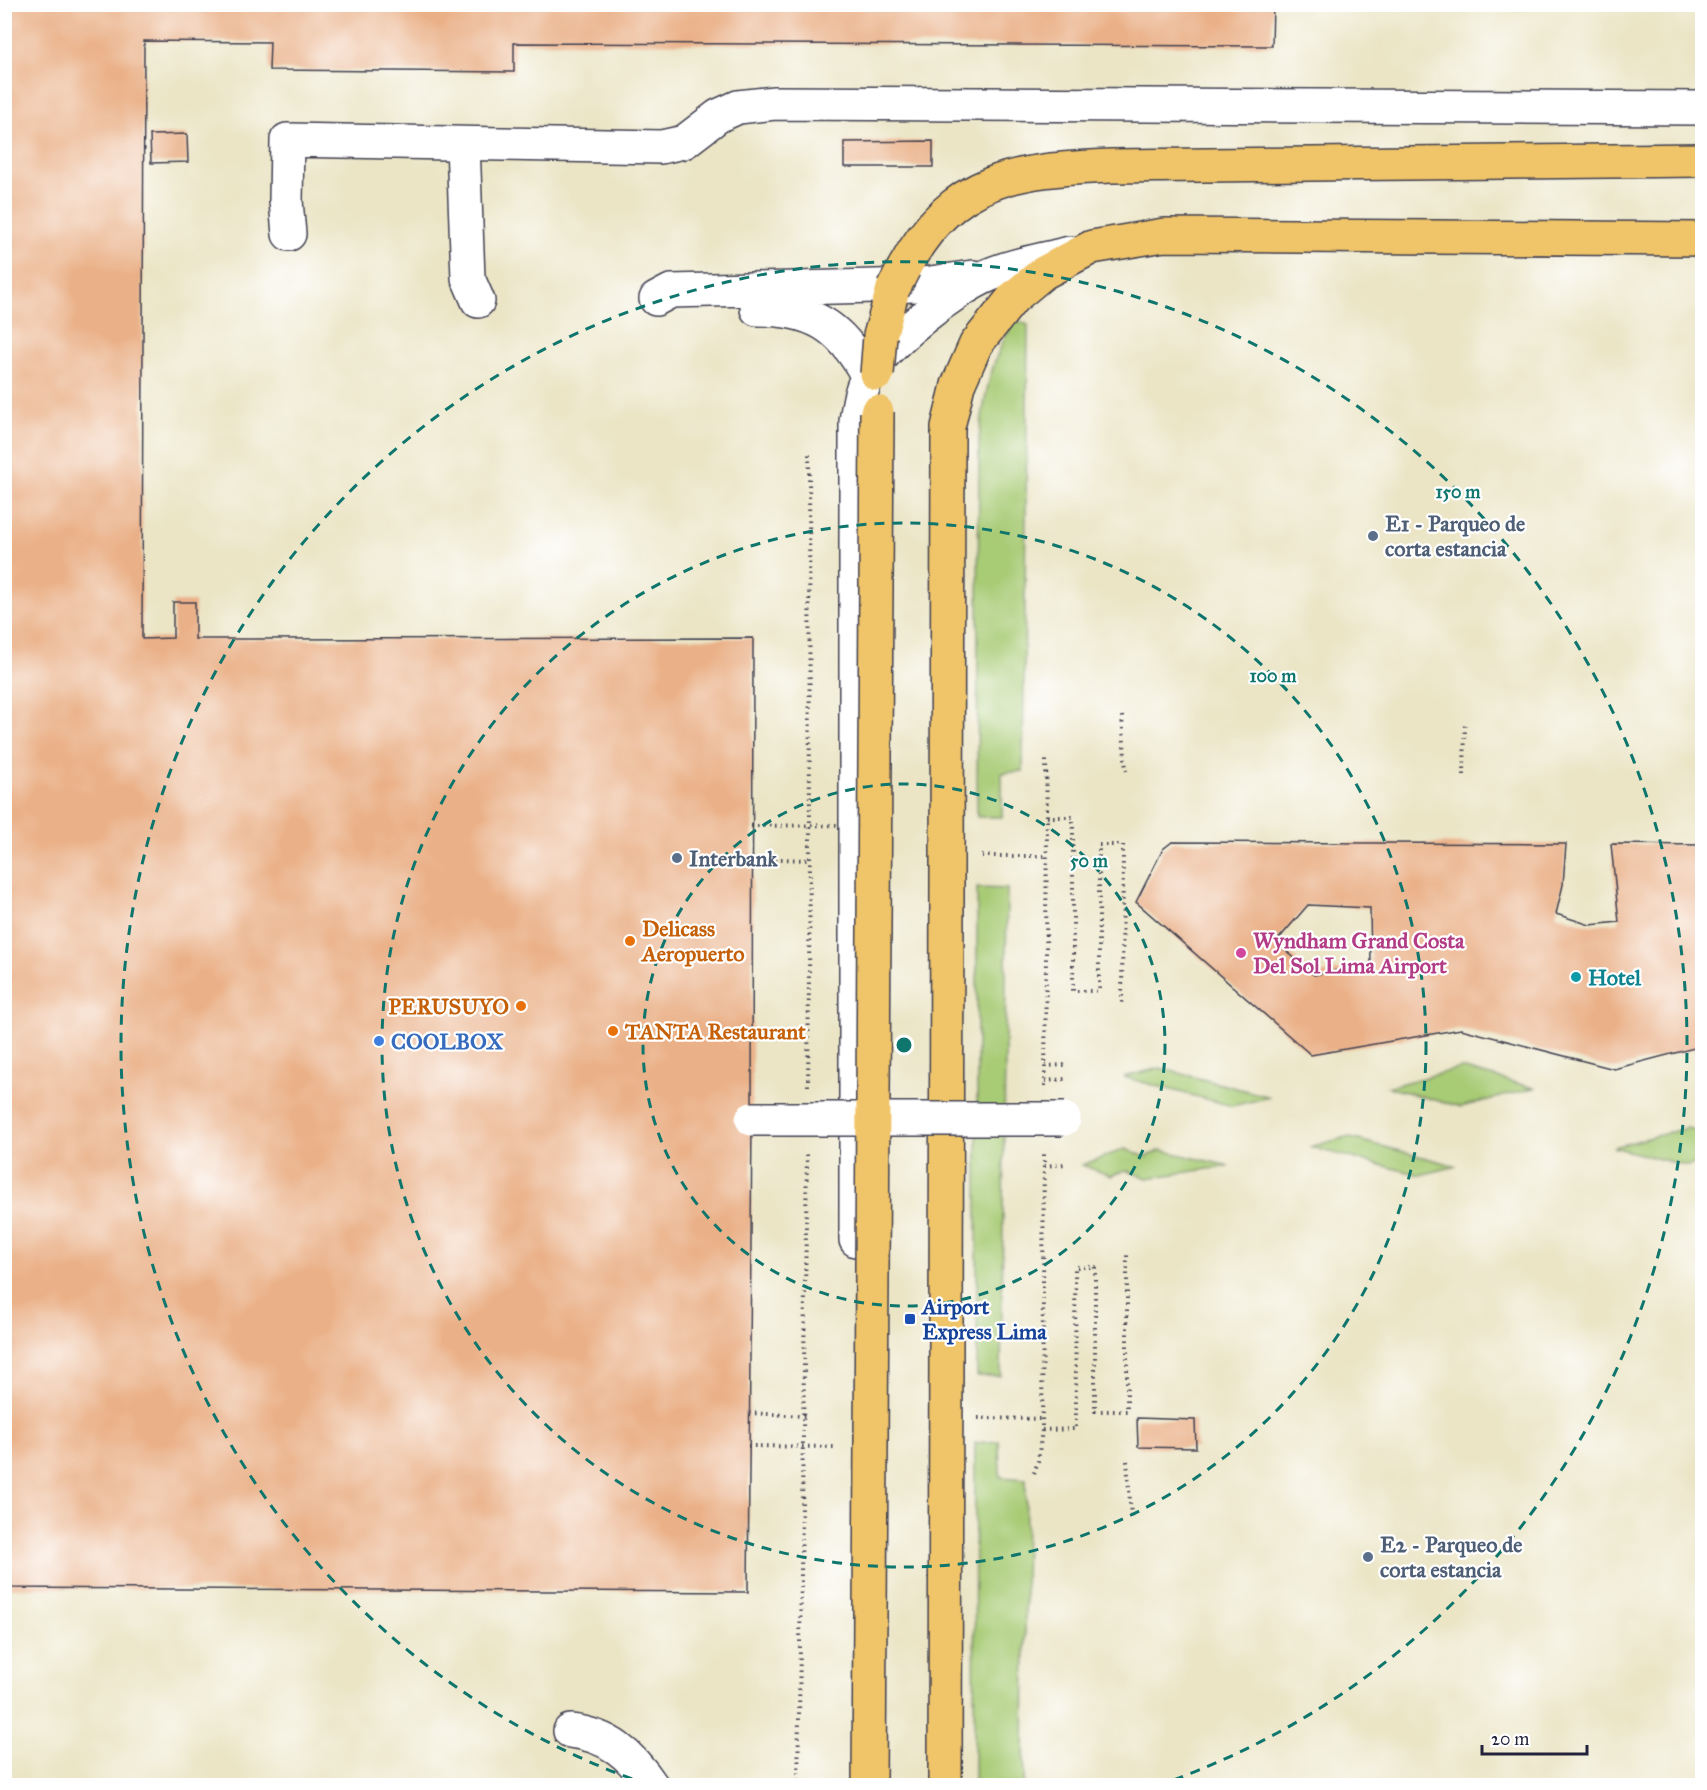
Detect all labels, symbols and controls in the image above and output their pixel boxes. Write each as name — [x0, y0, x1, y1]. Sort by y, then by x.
text: 150 m — [1436, 481, 1481, 503]
place label: E1 - Parqueo de corta estancia — [1385, 510, 1525, 562]
marker: E1 - Parqueo de corta estancia — [1366, 529, 1380, 543]
text: 100 m — [1250, 665, 1297, 687]
place label: Interbank — [689, 845, 778, 872]
text: 50 m — [1070, 850, 1109, 872]
marker: Interbank — [670, 851, 684, 865]
place label: Delicass Aeropuerto — [640, 915, 744, 967]
place label: Wyndham Grand Costa Del Sol Lima Airport — [1253, 927, 1465, 979]
marker: Delicass Aeropuerto — [623, 934, 637, 948]
marker: Wyndham Grand Costa Del Sol Lima Airport — [1234, 946, 1248, 960]
place label: Hotel — [1588, 964, 1642, 991]
marker: Hotel — [1569, 970, 1583, 984]
place label: PERUSUYO — [388, 993, 509, 1020]
marker: PERUSUYO — [514, 999, 528, 1013]
place label: TANTA Restaurant — [624, 1018, 806, 1045]
marker: TANTA Restaurant — [606, 1024, 620, 1038]
place label: COOLBOX — [391, 1028, 504, 1055]
marker: COOLBOX — [372, 1034, 386, 1048]
centre of rings — [894, 1035, 914, 1055]
place label: Airport Express Lima — [920, 1293, 1047, 1345]
marker: Airport Express Lima — [903, 1312, 917, 1326]
place label: E2 - Parqueo de corta estancia — [1380, 1531, 1522, 1583]
marker: E2 - Parqueo de corta estancia — [1361, 1550, 1375, 1564]
scale bar — [1482, 1718, 1587, 1756]
text: 20 m — [1491, 1728, 1529, 1750]

